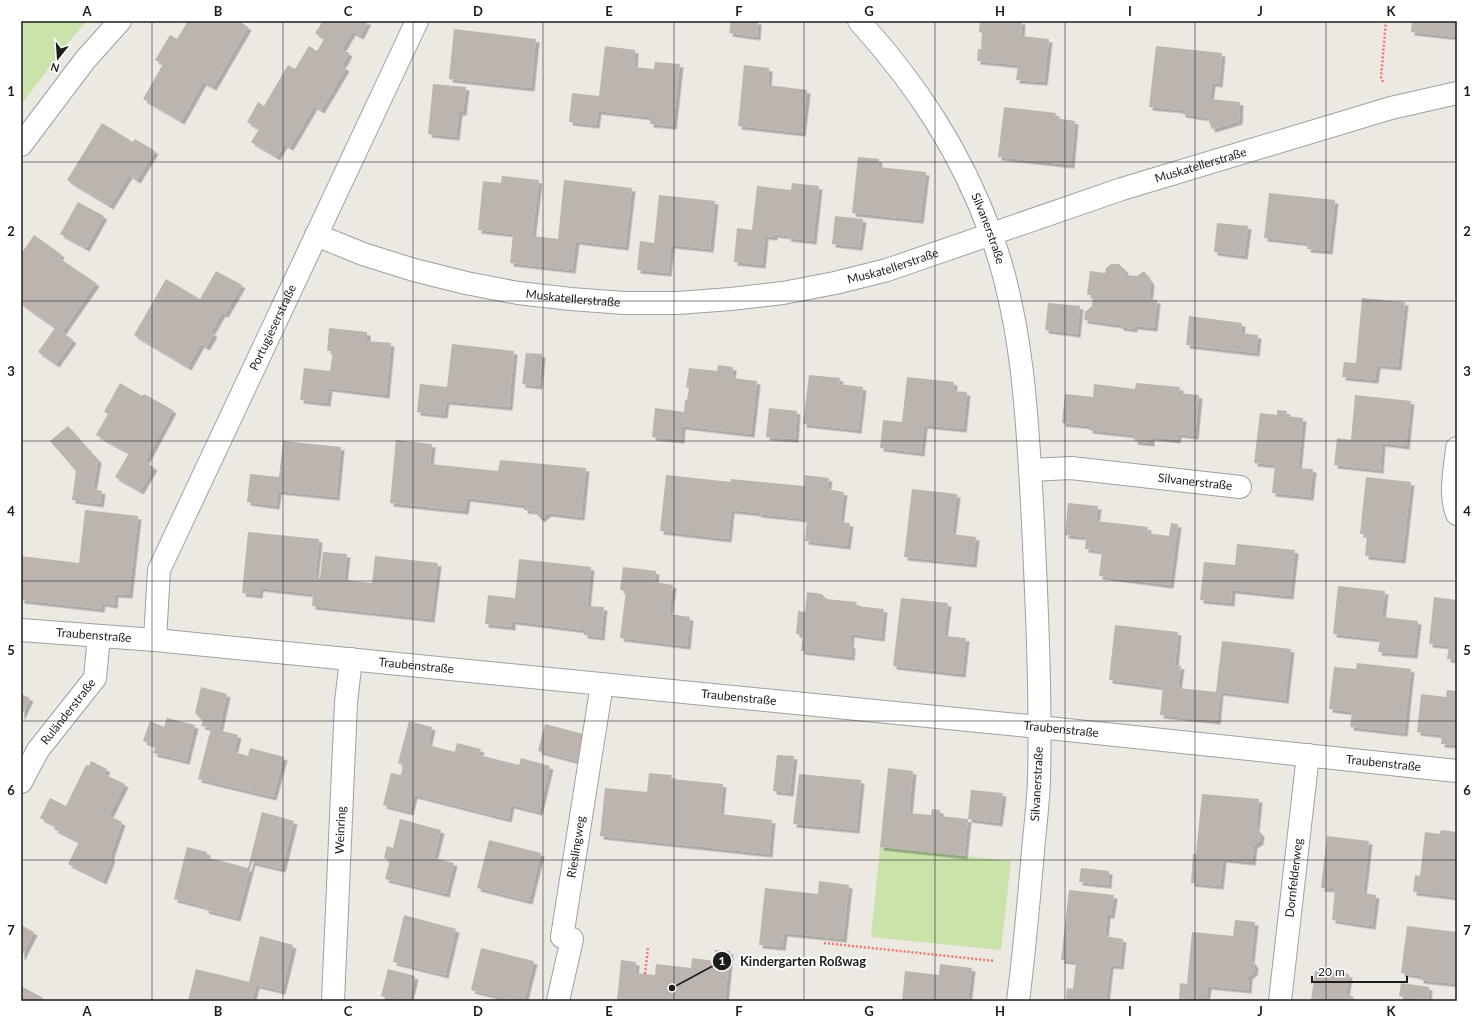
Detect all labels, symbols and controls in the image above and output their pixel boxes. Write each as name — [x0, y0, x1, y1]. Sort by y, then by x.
text: A — [81, 3, 92, 19]
text: B — [214, 3, 223, 19]
text: C — [344, 3, 353, 19]
text: D — [473, 3, 483, 19]
text: E — [605, 3, 613, 19]
text: F — [735, 3, 743, 19]
text: G — [864, 3, 874, 19]
text: H — [995, 3, 1005, 19]
text: I — [1128, 3, 1132, 19]
text: J — [1257, 3, 1263, 19]
text: K — [1387, 3, 1397, 19]
north arrow — [38, 38, 78, 78]
text: N — [49, 61, 61, 75]
text: 1 — [7, 83, 15, 99]
text: 1 — [1463, 83, 1471, 99]
street label: Muskatellerstraße — [1153, 144, 1248, 186]
street label: Silvanerstraße — [968, 190, 1008, 266]
text: 2 — [7, 223, 15, 239]
text: 2 — [1463, 223, 1471, 239]
street label: Muskatellerstraße — [846, 245, 941, 287]
street label: Portugieserstraße — [246, 282, 299, 373]
street label: Muskatellerstraße — [525, 286, 621, 310]
text: 3 — [7, 363, 15, 379]
text: 3 — [1463, 363, 1471, 379]
street label: Silvanerstraße — [1157, 470, 1233, 493]
text: 4 — [7, 503, 15, 519]
text: 4 — [1463, 503, 1471, 519]
street label: Traubenstraße — [56, 625, 132, 645]
text: 5 — [7, 642, 15, 658]
text: 5 — [1463, 642, 1471, 658]
street label: Traubenstraße — [378, 654, 455, 676]
street label: Ruländerstraße — [37, 675, 99, 747]
street label: Traubenstraße — [701, 686, 777, 708]
street label: Traubenstraße — [1023, 718, 1100, 740]
street label: Silvanerstraße — [1027, 746, 1046, 822]
street label: Traubenstraße — [1345, 751, 1422, 774]
text: 6 — [7, 782, 15, 798]
text: 6 — [1463, 782, 1471, 798]
street label: Weinring — [331, 806, 348, 854]
street label: Rieslingweg — [563, 815, 588, 879]
street label: Dornfelderweg — [1282, 837, 1305, 918]
text: 7 — [7, 922, 15, 938]
text: 7 — [1463, 922, 1471, 938]
callout: Kindergarten Roßwag — [712, 949, 874, 974]
text: 1 — [719, 953, 726, 968]
text: Kindergarten Roßwag — [740, 953, 866, 969]
scale bar — [1312, 958, 1407, 984]
text: 20 m — [1318, 964, 1345, 979]
text: A — [81, 1003, 92, 1019]
text: B — [214, 1003, 223, 1019]
text: C — [344, 1003, 353, 1019]
text: D — [473, 1003, 483, 1019]
text: E — [605, 1003, 613, 1019]
text: F — [735, 1003, 743, 1019]
text: G — [864, 1003, 874, 1019]
text: H — [995, 1003, 1005, 1019]
text: I — [1128, 1003, 1132, 1019]
text: J — [1257, 1003, 1263, 1019]
text: K — [1387, 1003, 1397, 1019]

